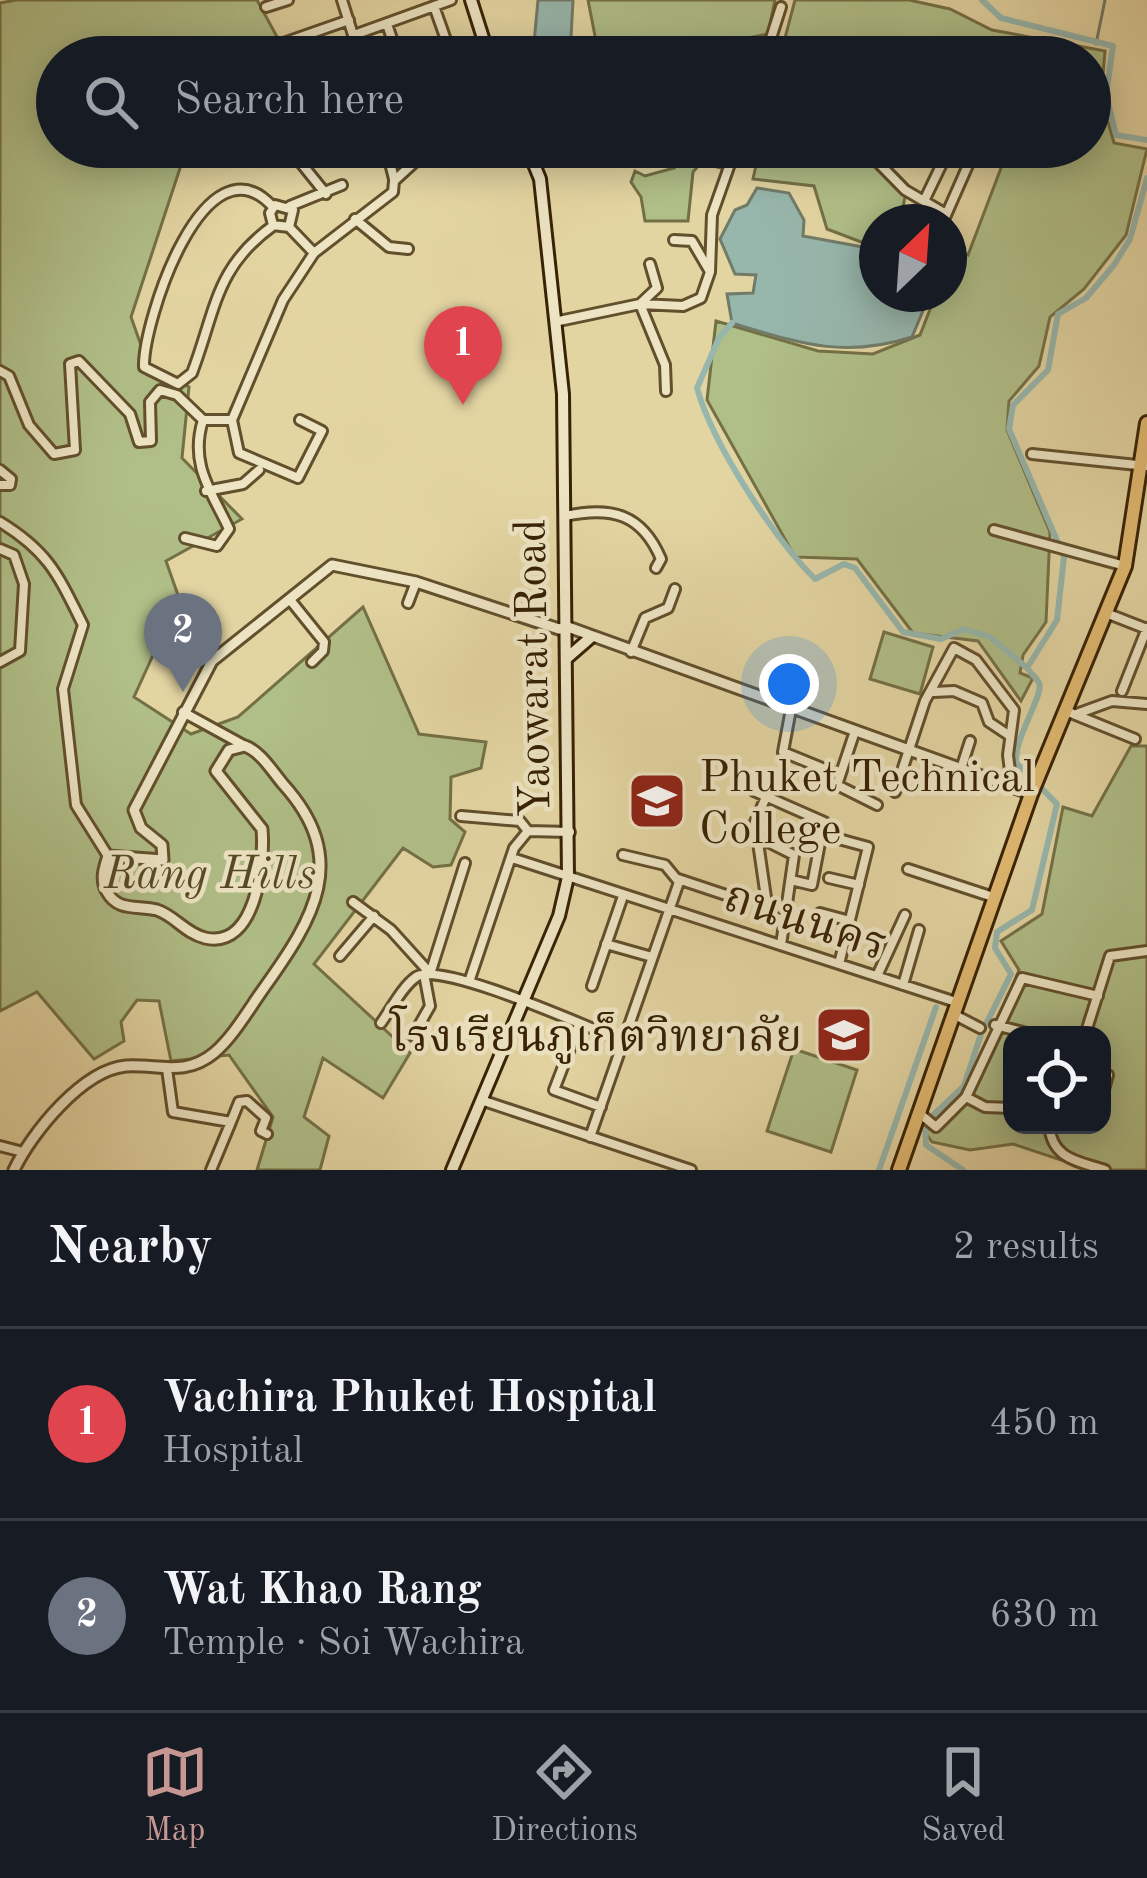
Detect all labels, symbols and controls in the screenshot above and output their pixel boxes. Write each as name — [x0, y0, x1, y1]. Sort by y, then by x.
search box — [36, 36, 1111, 168]
icon: search — [78, 69, 144, 135]
text: Search here — [174, 79, 404, 124]
north arrow — [859, 204, 967, 312]
pin: 1 — [424, 306, 502, 405]
street label: Yaowarat Road — [510, 518, 561, 818]
pin: 2 — [144, 593, 222, 692]
your location — [759, 654, 819, 714]
place label: Phuket Technical College — [699, 757, 1035, 854]
school or university icon: Phuket Technical College — [626, 770, 688, 832]
park label: Rang Hills — [103, 854, 316, 899]
street label: ถนนนคร — [718, 876, 891, 971]
school or university icon: โรงเรียนภูเก็ตวิทยาลัย — [813, 1004, 875, 1066]
place label: โรงเรียนภูเก็ตวิทยาลัย — [389, 1005, 802, 1064]
map controls — [1003, 1026, 1111, 1134]
button: locate — [1003, 1026, 1111, 1134]
text: Nearby — [48, 1223, 213, 1274]
text: 2 results — [953, 1228, 1099, 1267]
text: Vachira Phuket Hospital — [162, 1377, 657, 1422]
text: 1 — [76, 1404, 98, 1443]
text: 450 m — [989, 1404, 1099, 1443]
text: Hospital — [162, 1432, 303, 1471]
text: Wat Khao Rang — [162, 1569, 482, 1614]
text: 2 — [76, 1596, 98, 1635]
text: 630 m — [989, 1596, 1099, 1635]
text: Temple · Soi Wachira — [162, 1624, 524, 1663]
tab: Map — [142, 1739, 208, 1852]
tab: Directions — [491, 1739, 638, 1852]
tab: Saved — [921, 1739, 1005, 1852]

